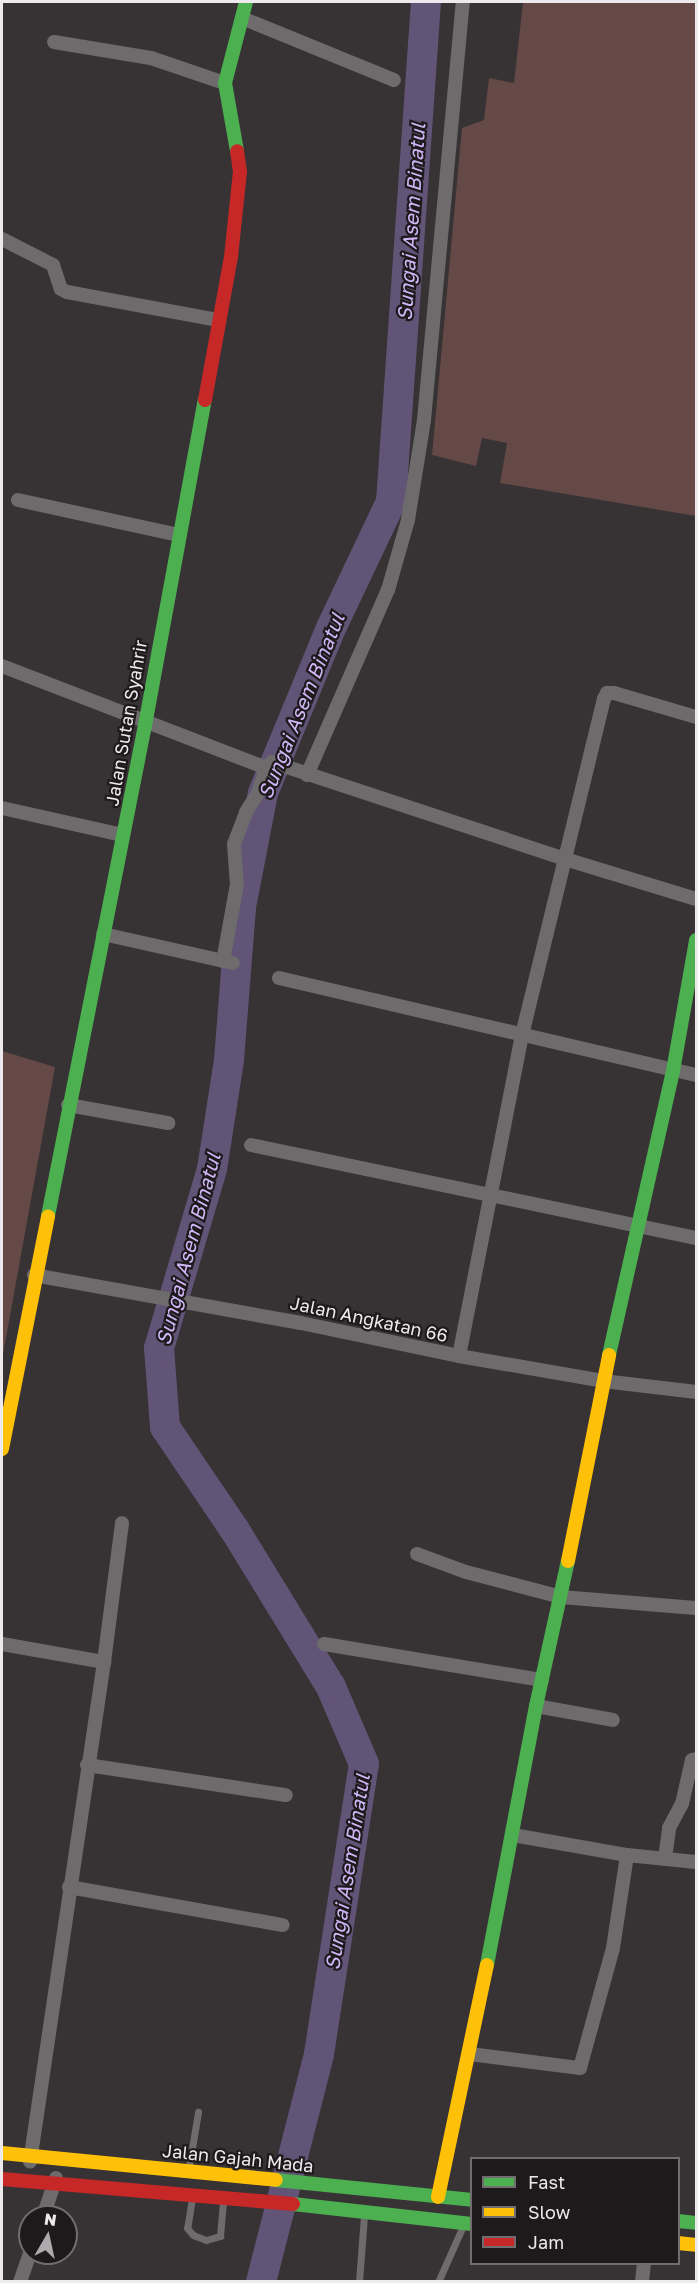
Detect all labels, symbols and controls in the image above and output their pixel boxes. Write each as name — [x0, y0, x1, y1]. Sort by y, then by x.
water label: Sungai Asem Binatul — [392, 122, 430, 322]
water label: Sungai Asem Binatul — [253, 610, 349, 802]
street label: Jalan Sutan Syahrir — [101, 638, 151, 808]
water label: Sungai Asem Binatul — [151, 1150, 225, 1348]
street label: Jalan Angkatan 66 — [288, 1292, 450, 1346]
water label: Sungai Asem Binatul — [320, 1772, 374, 1972]
street label: Jalan Gajah Mada — [161, 2139, 315, 2177]
legend — [470, 2157, 680, 2265]
text: Fast — [528, 2171, 565, 2193]
text: Slow — [528, 2201, 570, 2223]
north arrow — [18, 2205, 78, 2265]
text: N — [43, 2208, 58, 2230]
text: Jam — [528, 2231, 564, 2253]

